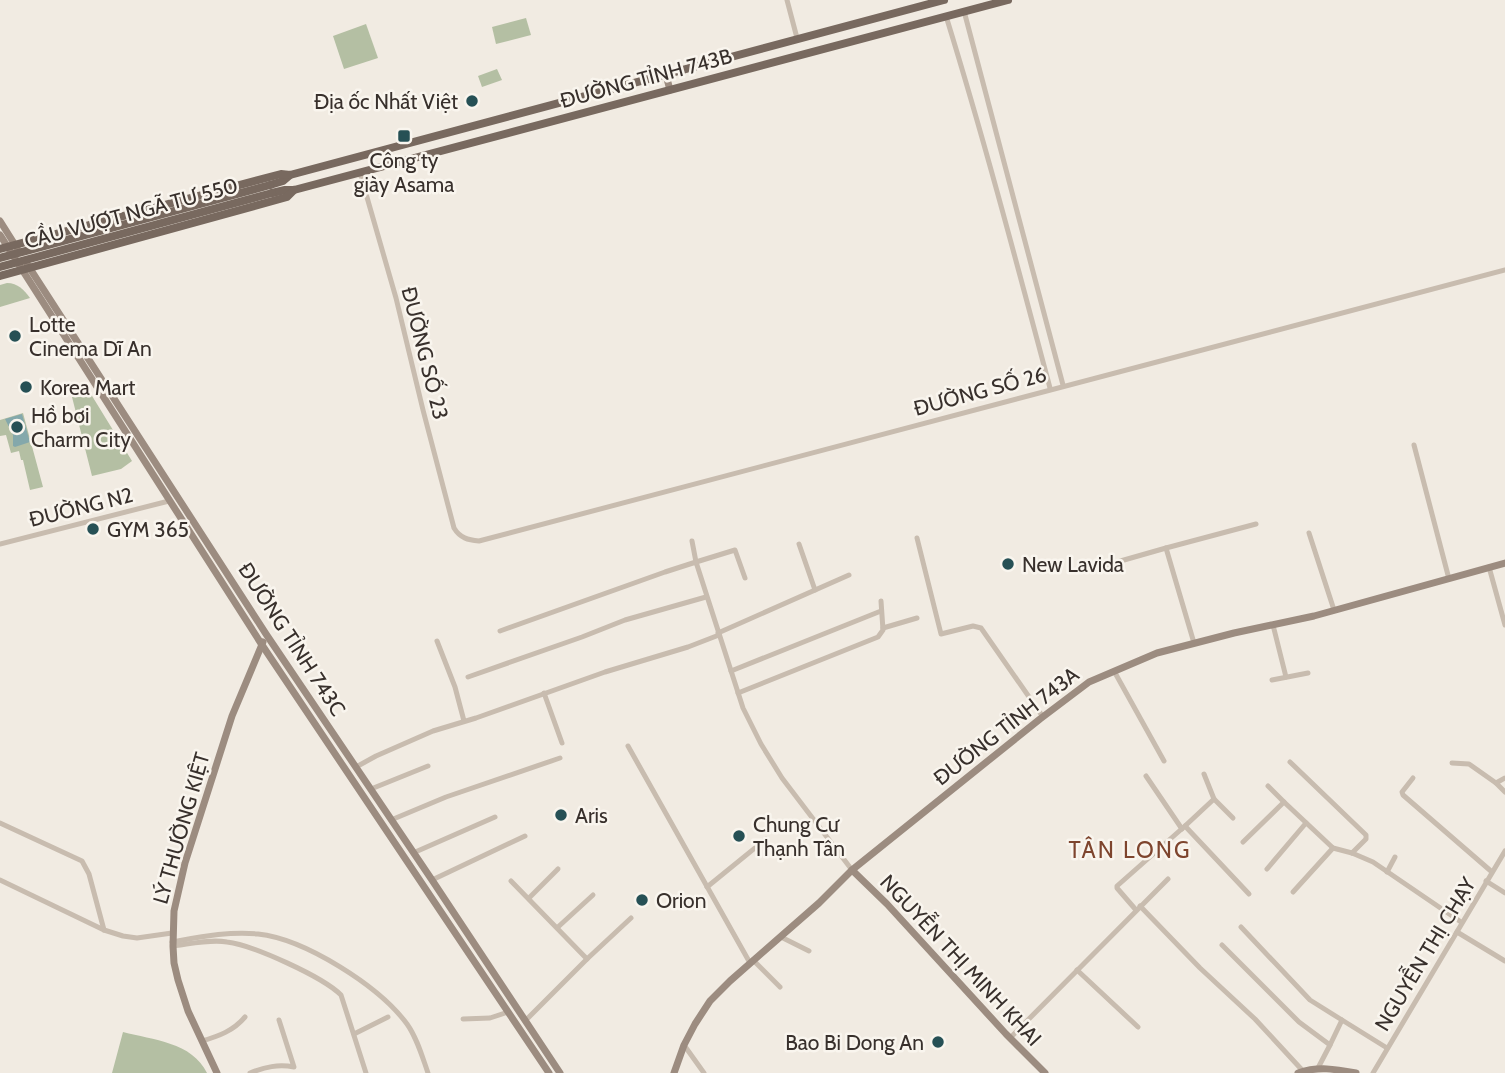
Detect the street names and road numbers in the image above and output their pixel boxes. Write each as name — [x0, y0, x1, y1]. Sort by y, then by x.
street label: ĐƯỜNG TỈNH 743B — [557, 42, 735, 113]
street label: CẦU VƯỢT NGÃ TƯ 550 — [21, 170, 241, 254]
street label: ĐƯỜNG SỐ 23 — [396, 283, 456, 422]
street label: ĐƯỜNG SỐ 26 — [910, 358, 1049, 421]
street label: ĐƯỜNG N2 — [26, 481, 135, 532]
street label: ĐƯỜNG TỈNH 743C — [233, 557, 352, 720]
street label: ĐƯỜNG TỈNH 743A — [928, 661, 1084, 790]
street label: LÝ THƯỜNG KIỆT — [146, 749, 215, 907]
street label: NGUYỄN THỊ MINH KHAI — [875, 867, 1050, 1051]
street label: NGUYỄN THỊ CHẠY — [1366, 870, 1481, 1035]

